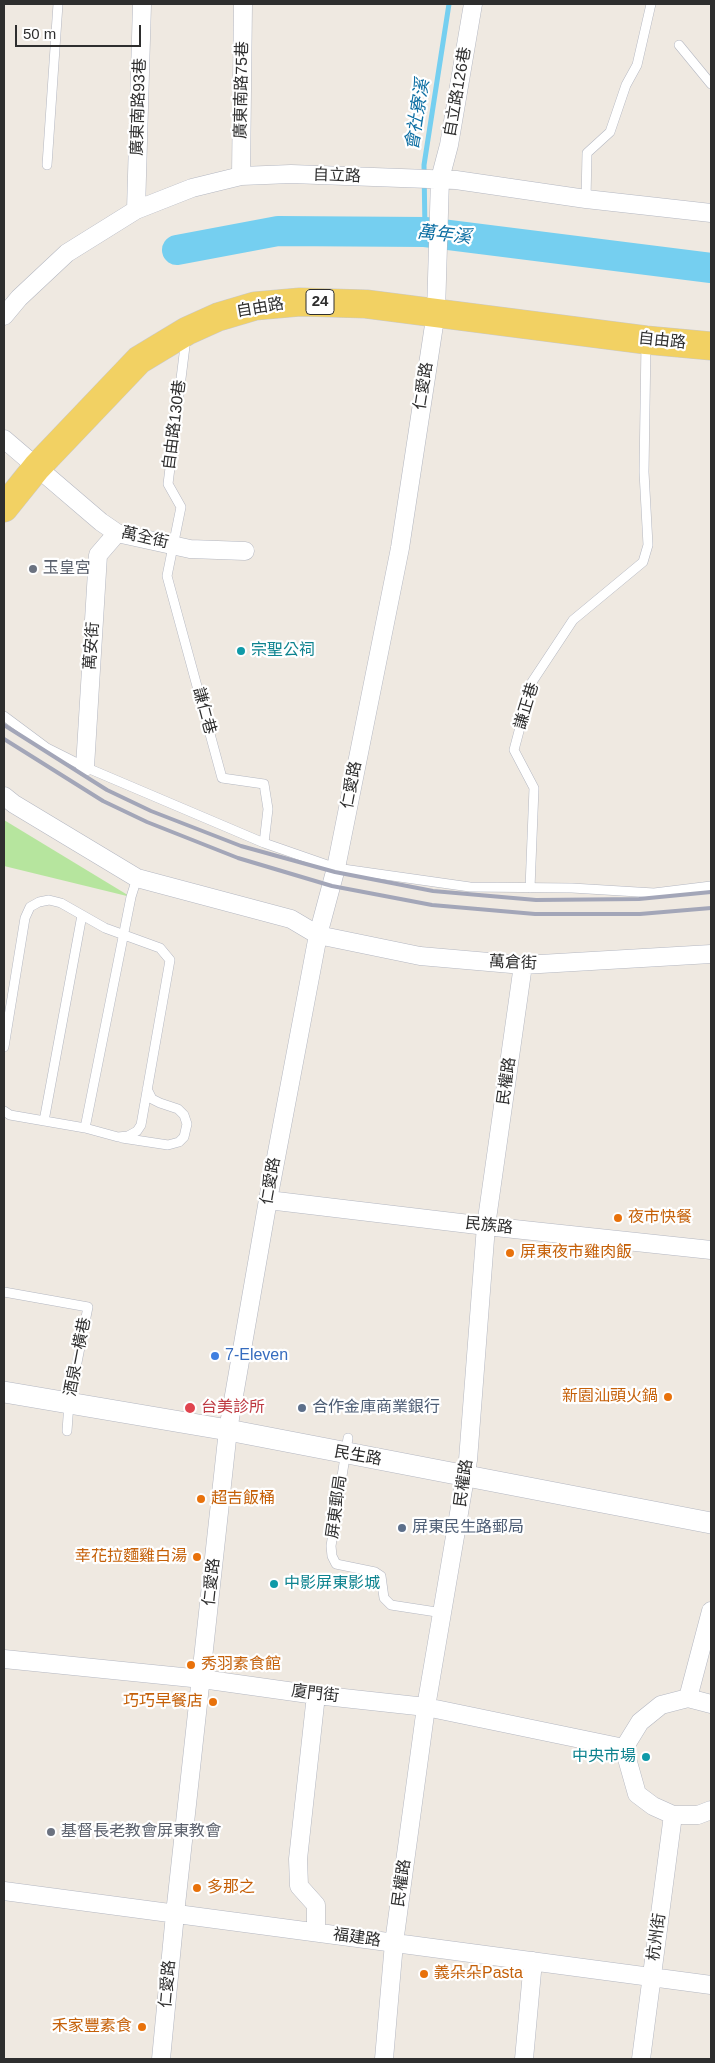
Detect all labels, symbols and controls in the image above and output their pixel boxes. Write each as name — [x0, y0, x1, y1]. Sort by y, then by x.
scale bar — [18, 15, 144, 47]
text: 50 m — [23, 25, 56, 42]
street label: 廣東南路75巷 — [232, 41, 252, 139]
street label: 自立路126巷 — [441, 46, 475, 138]
street label: 廣東南路93巷 — [128, 58, 150, 156]
water label: 會社寮溪 — [402, 78, 434, 152]
street label: 自立路 — [313, 166, 361, 186]
water label: 萬年溪 — [416, 221, 472, 249]
road number: 24 — [306, 290, 334, 314]
street label: 自由路 — [235, 294, 285, 322]
street label: 自由路 — [637, 329, 687, 353]
street label: 仁愛路 — [411, 361, 437, 411]
street label: 自由路130巷 — [160, 379, 190, 471]
street label: 萬全街 — [119, 523, 171, 553]
place label: 玉皇宮 — [43, 559, 91, 579]
marker: 玉皇宮 — [27, 563, 39, 575]
street label: 萬安街 — [81, 621, 103, 671]
place label: 宗聖公祠 — [251, 641, 315, 661]
marker: 宗聖公祠 — [235, 645, 247, 657]
street label: 謙正巷 — [511, 680, 543, 732]
street label: 謙仁巷 — [189, 685, 219, 737]
street label: 仁愛路 — [338, 760, 366, 810]
street label: 萬倉街 — [489, 953, 537, 973]
street label: 民權路 — [494, 1056, 520, 1106]
street label: 仁愛路 — [257, 1156, 285, 1206]
place label: 夜市快餐 — [628, 1208, 692, 1228]
marker: 夜市快餐 — [612, 1212, 624, 1224]
street label: 民族路 — [464, 1214, 514, 1238]
place label: 屏東夜市雞肉飯 — [520, 1243, 632, 1263]
marker: 屏東夜市雞肉飯 — [504, 1247, 516, 1259]
street label: 酒泉一橫巷 — [61, 1316, 95, 1398]
place label: 7-Eleven — [225, 1346, 288, 1366]
marker: 7-Eleven — [209, 1350, 221, 1362]
place label: 新園汕頭火鍋 — [562, 1387, 658, 1407]
marker: 新園汕頭火鍋 — [662, 1391, 674, 1403]
place label: 台美診所 — [201, 1398, 265, 1418]
place label: 合作金庫商業銀行 — [312, 1398, 440, 1418]
marker: 台美診所 — [183, 1401, 197, 1415]
marker: 合作金庫商業銀行 — [296, 1402, 308, 1414]
street label: 民生路 — [333, 1442, 383, 1470]
street label: 民權路 — [451, 1458, 477, 1508]
street label: 屏東郵局 — [323, 1474, 351, 1540]
place label: 超吉飯桶 — [211, 1489, 275, 1509]
marker: 超吉飯桶 — [195, 1493, 207, 1505]
place label: 屏東民生路郵局 — [412, 1518, 524, 1538]
marker: 屏東民生路郵局 — [396, 1522, 408, 1534]
place label: 幸花拉麵雞白湯 — [75, 1547, 187, 1567]
marker: 幸花拉麵雞白湯 — [191, 1551, 203, 1563]
street label: 仁愛路 — [200, 1557, 224, 1607]
place label: 中影屏東影城 — [284, 1574, 380, 1594]
marker: 中影屏東影城 — [268, 1578, 280, 1590]
place label: 秀羽素食館 — [201, 1655, 281, 1675]
marker: 秀羽素食館 — [185, 1659, 197, 1671]
street label: 廈門街 — [290, 1682, 340, 1706]
place label: 巧巧早餐店 — [123, 1692, 203, 1712]
marker: 巧巧早餐店 — [207, 1696, 219, 1708]
place label: 中央市場 — [572, 1747, 636, 1767]
marker: 中央市場 — [640, 1751, 652, 1763]
place label: 基督長老教會屏東教會 — [61, 1822, 221, 1842]
marker: 基督長老教會屏東教會 — [45, 1826, 57, 1838]
street label: 民權路 — [389, 1858, 415, 1908]
place label: 多那之 — [207, 1878, 255, 1898]
marker: 多那之 — [191, 1882, 203, 1894]
street label: 杭州街 — [644, 1912, 670, 1962]
street label: 福建路 — [332, 1925, 382, 1951]
street label: 仁愛路 — [156, 1959, 180, 2009]
place label: 義朵朵Pasta — [434, 1964, 523, 1984]
marker: 義朵朵Pasta — [418, 1968, 430, 1980]
place label: 禾家豐素食 — [52, 2017, 132, 2037]
marker: 禾家豐素食 — [136, 2021, 148, 2033]

